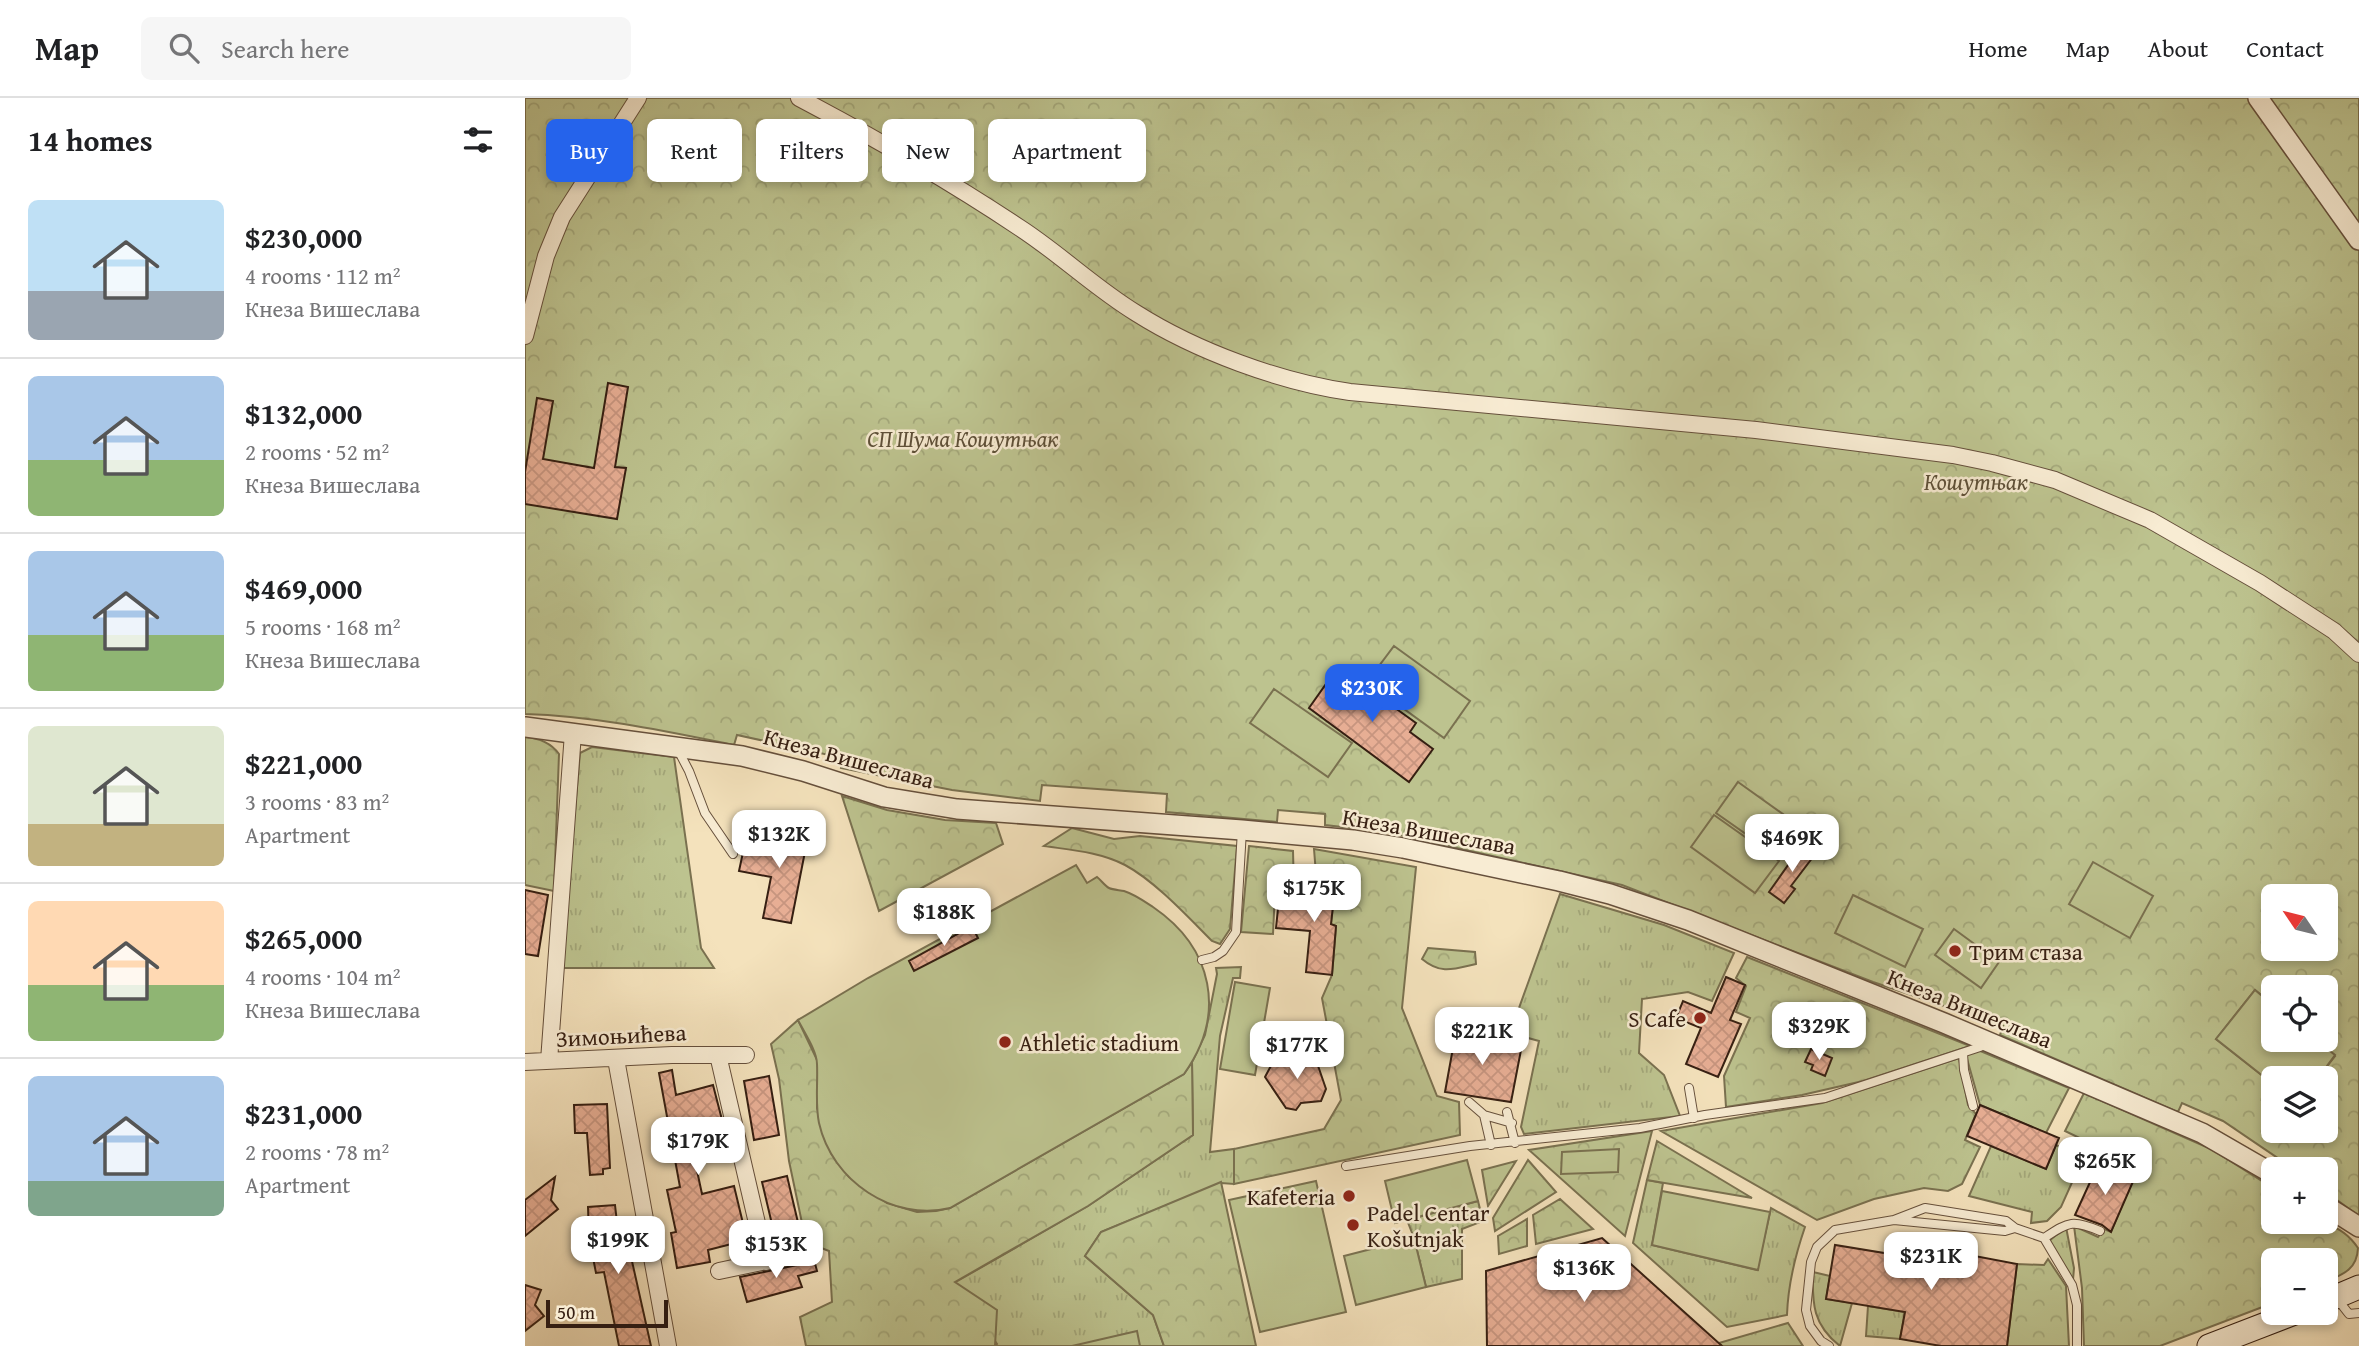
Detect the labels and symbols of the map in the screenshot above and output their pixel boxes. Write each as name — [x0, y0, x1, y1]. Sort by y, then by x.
park label: СП Шума Кошутњак — [867, 422, 1059, 455]
park label: Кошутњак — [1924, 465, 2028, 498]
pin: $230K — [1323, 664, 1421, 724]
street label: Кнеза Вишеслава — [760, 719, 938, 797]
street label: Кнеза Вишеслава — [1340, 800, 1518, 862]
pin: $132K — [730, 810, 828, 870]
pin: $469K — [1743, 814, 1841, 874]
pin: $175K — [1265, 864, 1363, 924]
north arrow — [2261, 884, 2338, 961]
pin: $188K — [895, 888, 993, 948]
place label: Трим стаза — [1969, 935, 2083, 968]
marker: Трим стаза — [1947, 943, 1963, 959]
street label: Кнеза Вишеслава — [1883, 960, 2057, 1056]
place label: S Cafe — [1628, 1002, 1686, 1035]
pin: $329K — [1770, 1002, 1868, 1062]
pin: $221K — [1433, 1007, 1531, 1067]
marker: S Cafe — [1692, 1010, 1708, 1026]
street label: Зимоњићева — [555, 1015, 687, 1055]
pin: $177K — [1248, 1021, 1346, 1081]
place label: Athletic stadium — [1019, 1026, 1179, 1059]
marker: Athletic stadium — [997, 1034, 1013, 1050]
pin: $179K — [649, 1118, 747, 1177]
pin: $265K — [2056, 1138, 2154, 1197]
place label: Kafeteria — [1247, 1180, 1335, 1213]
marker: Kafeteria — [1341, 1188, 1357, 1204]
place label: Padel Centar Košutnjak — [1367, 1196, 1490, 1255]
pin: $199K — [569, 1216, 667, 1276]
marker: Padel Centar Košutnjak — [1345, 1217, 1361, 1233]
pin: $153K — [727, 1220, 825, 1280]
pin: $231K — [1882, 1232, 1980, 1292]
pin: $136K — [1535, 1244, 1633, 1304]
scale bar — [546, 1297, 669, 1329]

